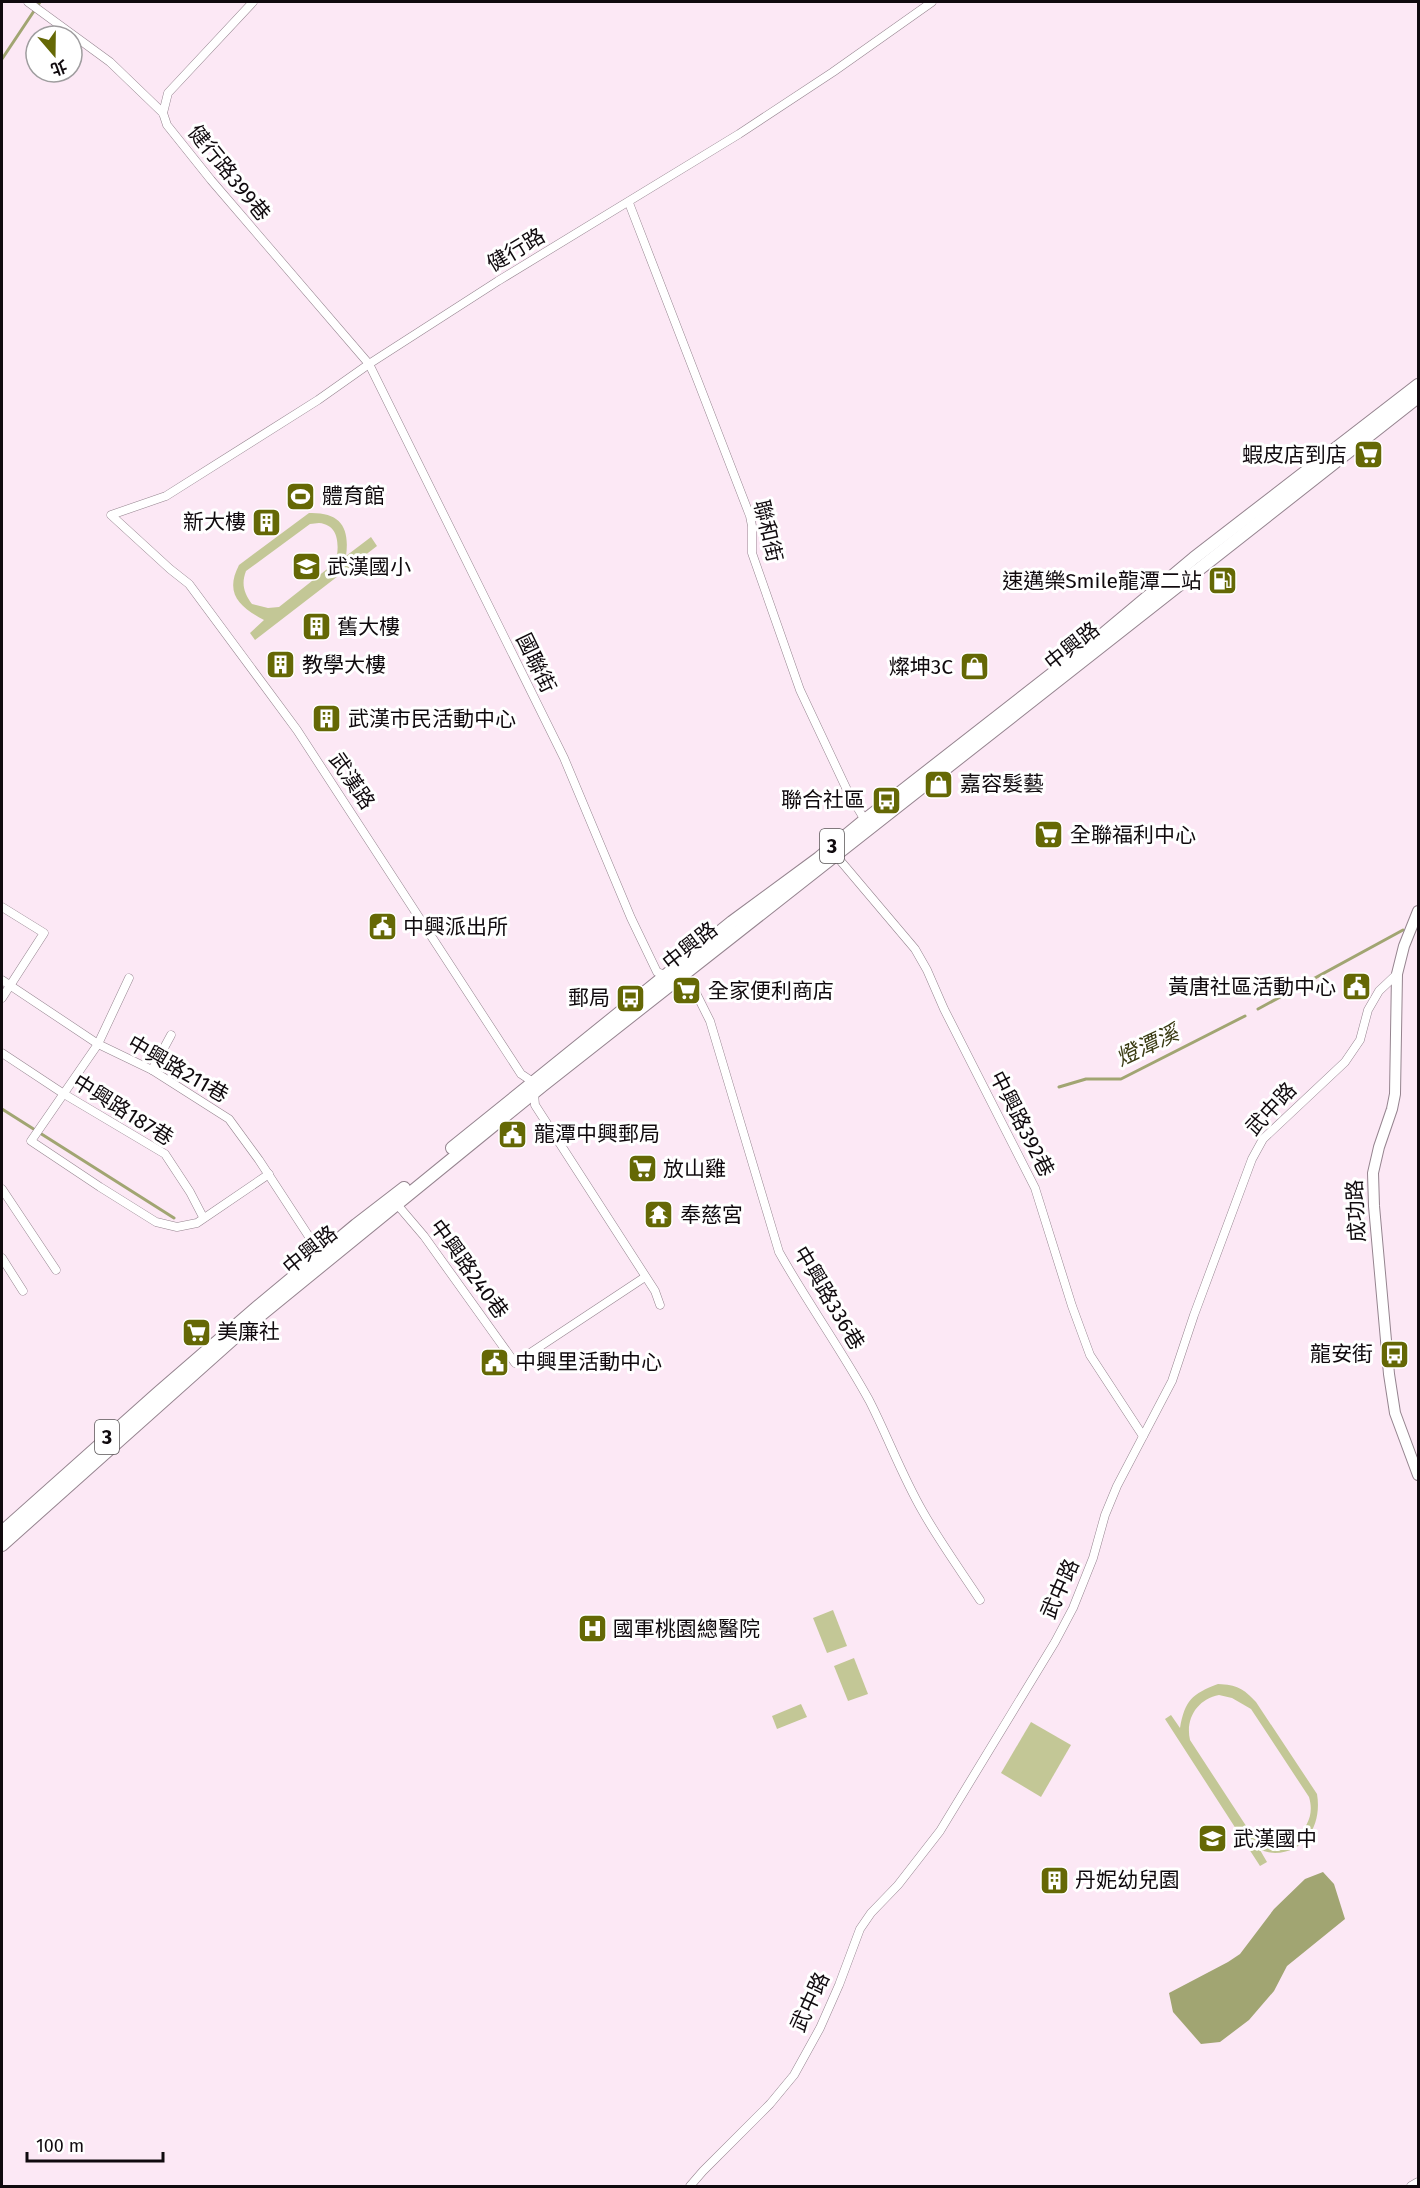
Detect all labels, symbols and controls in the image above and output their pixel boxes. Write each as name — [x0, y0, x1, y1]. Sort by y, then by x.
north arrow — [24, 24, 84, 84]
text: 北 — [48, 56, 70, 79]
street label: 健行路399巷 — [182, 120, 276, 226]
street label: 健行路 — [482, 223, 550, 277]
supermarket icon: 蝦皮店到店 — [1352, 439, 1384, 471]
place label: 蝦皮店到店 — [1242, 442, 1347, 468]
sports icon: 體育館 — [285, 480, 317, 512]
place label: 體育館 — [322, 483, 385, 509]
street label: 聯和街 — [748, 497, 788, 565]
building icon: 新大樓 — [251, 506, 283, 538]
place label: 新大樓 — [183, 509, 246, 535]
school or university icon: 武漢國小 — [290, 551, 322, 583]
place label: 武漢國小 — [327, 554, 411, 580]
fuel station icon: 速邁樂Smile龍潭二站 — [1207, 565, 1239, 597]
place label: 速邁樂Smile龍潭二站 — [1002, 568, 1202, 594]
building icon: 舊大樓 — [300, 611, 332, 643]
place label: 舊大樓 — [337, 614, 400, 640]
street label: 中興路 — [1039, 616, 1105, 676]
street label: 國聯街 — [511, 629, 561, 697]
building icon: 教學大樓 — [265, 649, 297, 681]
shop icon: 燦坤3C — [958, 651, 990, 683]
place label: 教學大樓 — [302, 652, 386, 678]
place label: 燦坤3C — [889, 654, 953, 680]
building icon: 武漢市民活動中心 — [311, 703, 343, 735]
place label: 武漢市民活動中心 — [348, 706, 516, 732]
street label: 武漢路 — [324, 748, 380, 814]
shop icon: 嘉容髮藝 — [923, 768, 955, 800]
place label: 嘉容髮藝 — [960, 771, 1044, 797]
bus stop icon: 聯合社區 — [870, 784, 902, 816]
place label: 聯合社區 — [781, 787, 865, 813]
supermarket icon: 全聯福利中心 — [1033, 819, 1065, 851]
place label: 全聯福利中心 — [1070, 822, 1196, 848]
road number: 3 — [820, 829, 844, 863]
public building icon: 中興派出所 — [366, 911, 398, 943]
place label: 中興派出所 — [403, 914, 508, 940]
street label: 中興路 — [657, 916, 723, 976]
public building icon: 黃唐社區活動中心 — [1341, 971, 1373, 1003]
place label: 黃唐社區活動中心 — [1168, 974, 1336, 1000]
supermarket icon: 全家便利商店 — [671, 975, 703, 1007]
place label: 全家便利商店 — [708, 978, 834, 1004]
bus stop icon: 郵局 — [615, 982, 647, 1014]
place label: 郵局 — [568, 985, 610, 1011]
water label: 燈潭溪 — [1112, 1018, 1186, 1072]
street label: 中興路211巷 — [123, 1030, 233, 1108]
street label: 中興路392巷 — [984, 1067, 1060, 1181]
street label: 中興路187巷 — [68, 1069, 178, 1151]
street label: 武中路 — [1240, 1077, 1302, 1141]
public building icon: 龍潭中興郵局 — [497, 1118, 529, 1150]
place label: 龍潭中興郵局 — [534, 1121, 660, 1147]
supermarket icon: 放山雞 — [626, 1153, 658, 1185]
place label: 放山雞 — [663, 1156, 726, 1182]
street label: 成功路 — [1341, 1179, 1371, 1243]
temple icon: 奉慈宮 — [643, 1199, 675, 1231]
place label: 奉慈宮 — [680, 1202, 743, 1228]
street label: 中興路240巷 — [424, 1214, 514, 1324]
street label: 中興路 — [277, 1220, 343, 1280]
street label: 中興路336巷 — [788, 1242, 870, 1354]
supermarket icon: 美廉社 — [180, 1316, 212, 1348]
place label: 美廉社 — [217, 1319, 280, 1345]
bus stop icon: 龍安街 — [1378, 1338, 1410, 1370]
place label: 龍安街 — [1310, 1341, 1373, 1367]
public building icon: 中興里活動中心 — [478, 1346, 510, 1378]
place label: 中興里活動中心 — [515, 1349, 662, 1375]
road number: 3 — [95, 1420, 119, 1454]
street label: 武中路 — [1035, 1555, 1085, 1623]
hospital icon: 國軍桃園總醫院 — [576, 1613, 608, 1645]
place label: 國軍桃園總醫院 — [613, 1616, 760, 1642]
school or university icon: 武漢國中 — [1196, 1823, 1228, 1855]
place label: 武漢國中 — [1233, 1826, 1317, 1852]
building icon: 丹妮幼兒園 — [1038, 1864, 1070, 1896]
place label: 丹妮幼兒園 — [1075, 1867, 1180, 1893]
street label: 武中路 — [785, 1968, 835, 2036]
scale bar — [27, 2125, 164, 2163]
text: 100 m — [36, 2135, 84, 2157]

